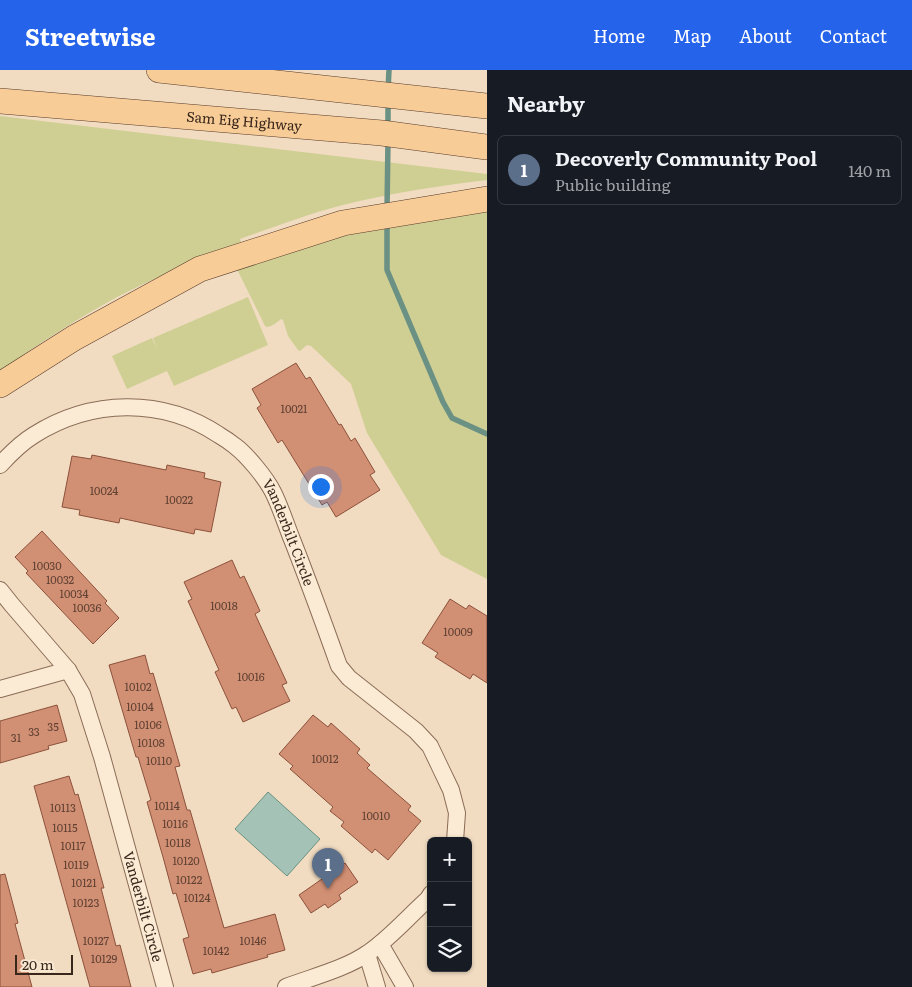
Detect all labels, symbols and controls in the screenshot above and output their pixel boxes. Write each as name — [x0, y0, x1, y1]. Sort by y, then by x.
text: Streetwise — [25, 18, 155, 53]
text: Home — [593, 22, 645, 49]
text: Map — [673, 22, 711, 49]
text: About — [739, 22, 792, 49]
text: Contact — [820, 22, 887, 49]
text: Nearby — [507, 87, 585, 118]
street label: Sam Eig Highway — [186, 106, 304, 135]
text: Decoverly Community Pool — [555, 144, 817, 172]
text: 1 — [521, 158, 527, 182]
text: 140 m — [848, 158, 891, 182]
text: Public building — [555, 172, 671, 196]
house number: 10021 — [280, 400, 308, 416]
street label: Vanderbilt Circle — [258, 474, 320, 588]
your location — [308, 474, 334, 500]
house number: 10024 — [90, 482, 118, 498]
house number: 10022 — [165, 491, 194, 507]
house number: 10030 — [32, 557, 62, 573]
house number: 10032 — [46, 571, 75, 587]
house number: 10034 — [60, 585, 89, 601]
house number: 10018 — [210, 597, 238, 613]
house number: 10036 — [73, 599, 102, 615]
house number: 10009 — [443, 623, 473, 639]
house number: 10016 — [237, 668, 265, 684]
house number: 10102 — [124, 678, 152, 694]
house number: 10104 — [126, 698, 154, 714]
house number: 10106 — [134, 716, 162, 732]
house number: 35 — [47, 718, 59, 734]
house number: 33 — [28, 723, 40, 739]
house number: 31 — [11, 729, 22, 745]
house number: 10108 — [137, 734, 165, 750]
house number: 10012 — [311, 750, 339, 766]
house number: 10110 — [146, 752, 172, 768]
house number: 10114 — [154, 797, 180, 813]
house number: 10113 — [50, 799, 76, 815]
house number: 10010 — [362, 807, 390, 823]
house number: 10116 — [162, 815, 188, 831]
house number: 10115 — [52, 819, 78, 835]
house number: 10118 — [165, 834, 191, 850]
house number: 10117 — [60, 837, 86, 853]
map controls — [427, 837, 472, 972]
button: + — [427, 837, 472, 882]
pin: 1 — [312, 848, 344, 889]
street label: Vanderbilt Circle — [119, 849, 169, 964]
house number: 10120 — [172, 852, 200, 868]
house number: 10119 — [63, 856, 89, 872]
house number: 10122 — [176, 871, 203, 887]
house number: 10121 — [71, 874, 97, 890]
button: − — [427, 882, 472, 927]
house number: 10124 — [184, 889, 210, 905]
house number: 10123 — [73, 894, 99, 910]
button: layers — [427, 927, 472, 972]
house number: 10127 — [83, 932, 110, 948]
house number: 10146 — [240, 932, 267, 948]
house number: 10142 — [203, 942, 230, 958]
house number: 10129 — [91, 950, 118, 966]
scale bar — [15, 952, 72, 975]
text: 20 m — [22, 954, 54, 974]

